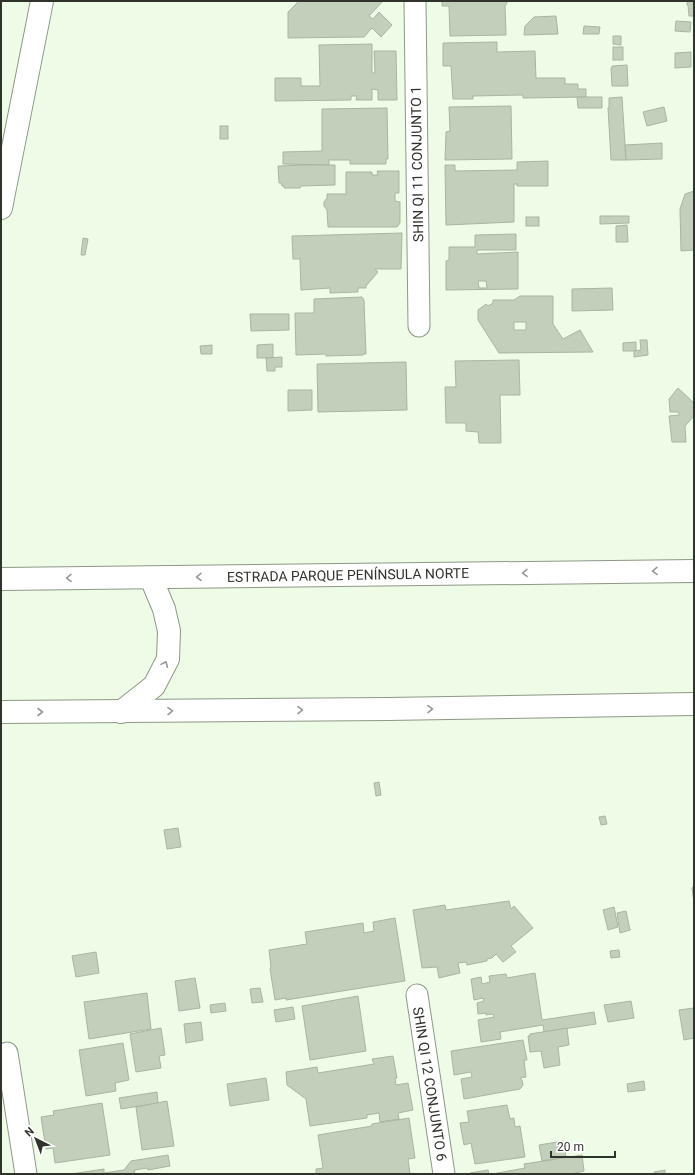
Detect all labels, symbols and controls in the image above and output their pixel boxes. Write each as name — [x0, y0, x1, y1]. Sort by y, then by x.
street label: SHIN QI 11 CONJUNTO 1 — [408, 86, 426, 242]
street label: ESTRADA PARQUE PENÍNSULA NORTE — [227, 564, 469, 585]
one-way arrow — [652, 567, 658, 575]
one-way arrow — [522, 569, 528, 577]
one-way arrow — [196, 573, 202, 581]
one-way arrow — [66, 574, 72, 583]
one-way arrow — [160, 660, 168, 668]
one-way arrow — [427, 704, 433, 713]
one-way arrow — [297, 706, 303, 714]
one-way arrow — [167, 707, 173, 715]
one-way arrow — [37, 708, 43, 716]
street label: SHIN QI 12 CONJUNTO 6 — [410, 1006, 450, 1162]
north arrow — [16, 1119, 56, 1159]
text: N — [22, 1124, 37, 1139]
scale bar — [551, 1133, 615, 1159]
text: 20 m — [557, 1140, 584, 1154]

